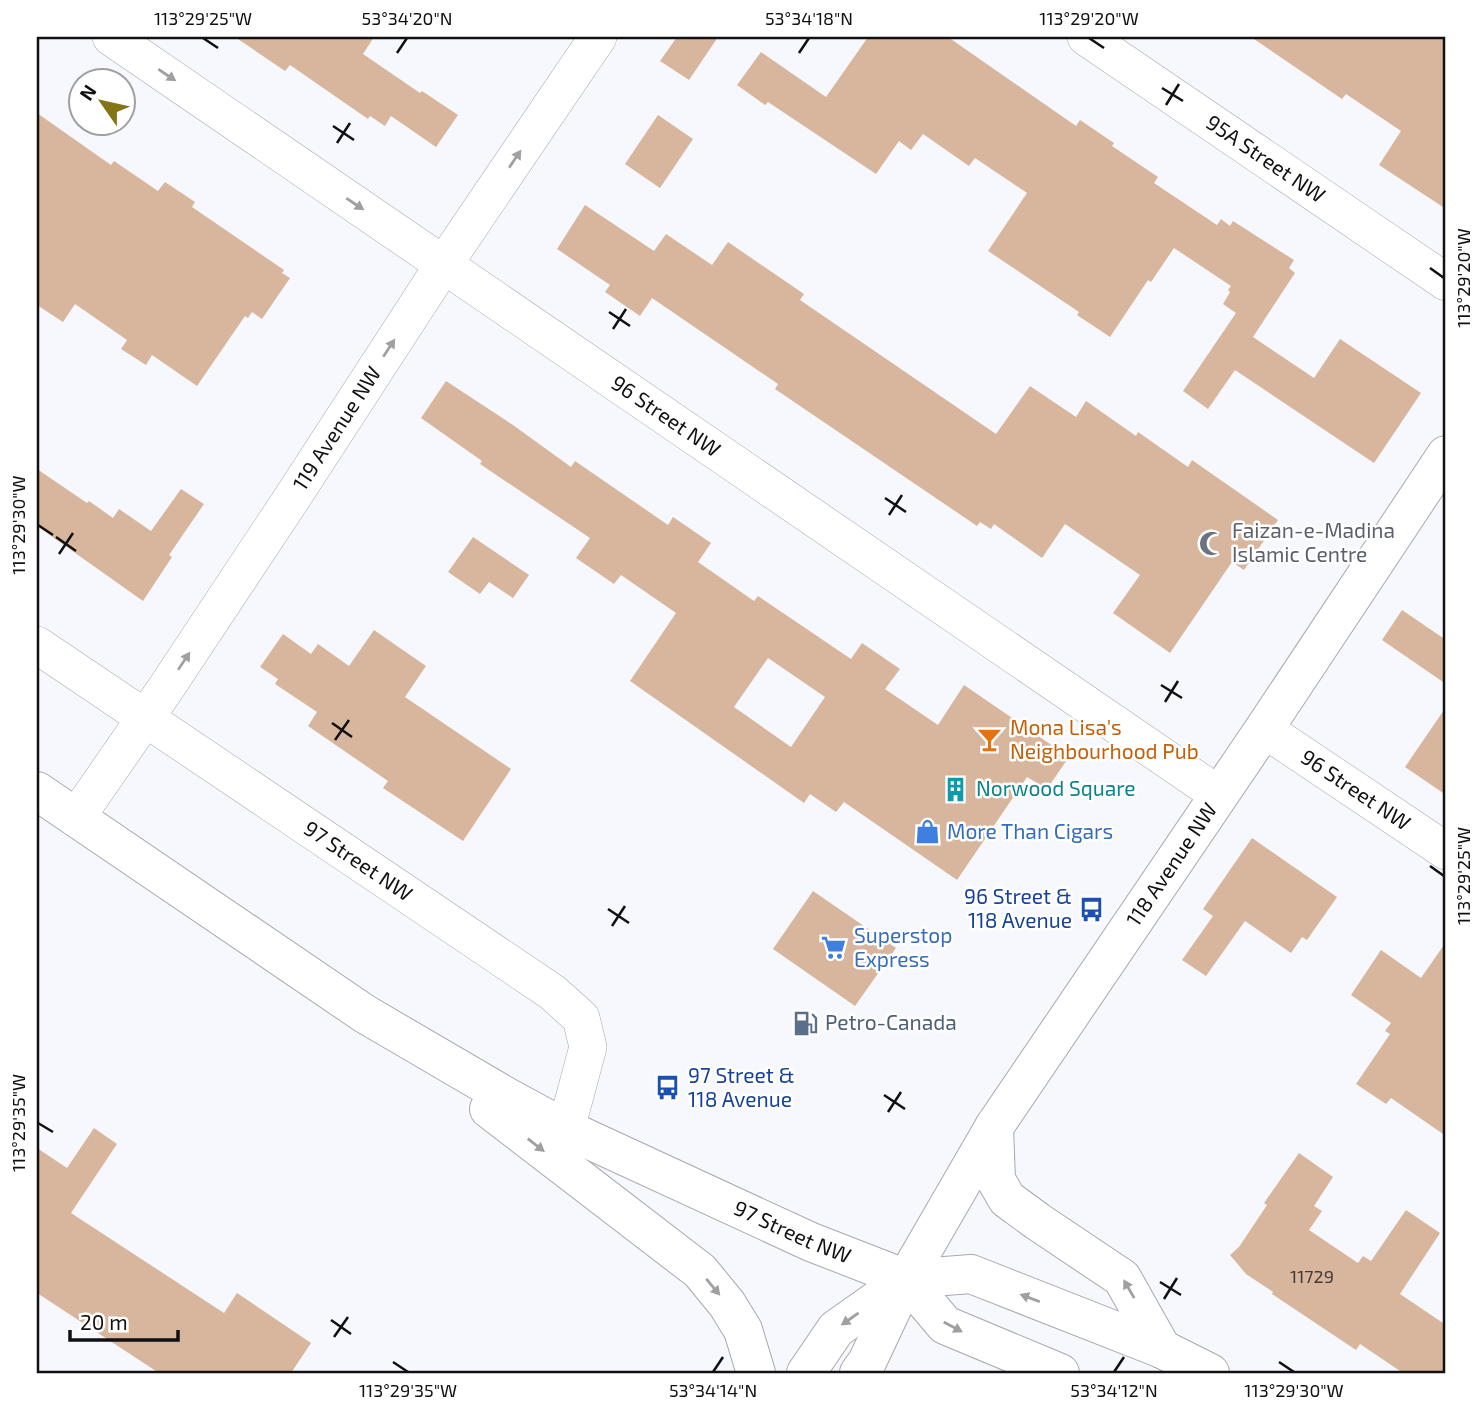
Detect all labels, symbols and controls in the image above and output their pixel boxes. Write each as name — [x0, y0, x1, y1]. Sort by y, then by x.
text: 113°29'25"W — [154, 7, 252, 29]
text: 53°34'20"N — [362, 7, 452, 29]
text: 53°34'18"N — [765, 7, 853, 29]
text: 113°29'20"W — [1039, 7, 1139, 29]
north arrow — [66, 66, 136, 136]
one-way arrow — [158, 68, 176, 82]
text: N — [74, 80, 101, 104]
street label: 95A Street NW — [1202, 109, 1331, 207]
one-way arrow — [508, 150, 522, 168]
one-way arrow — [346, 197, 364, 211]
text: 113°29'20"W — [1452, 228, 1474, 328]
one-way arrow — [383, 338, 396, 358]
street label: 119 Avenue NW — [287, 361, 385, 494]
street label: 96 Street NW — [607, 369, 726, 461]
text: 113°29'30"W — [7, 475, 29, 575]
place label: Faizan-e-Madina Islamic Centre — [1232, 517, 1395, 566]
mosque icon: Faizan-e-Madina Islamic Centre — [1198, 529, 1226, 557]
one-way arrow — [177, 651, 190, 671]
place label: Mona Lisa's Neighbourhood Pub — [1010, 714, 1199, 763]
bar icon: Mona Lisa's Neighbourhood Pub — [976, 726, 1004, 754]
street label: 96 Street NW — [1297, 743, 1416, 835]
building icon: Norwood Square — [942, 775, 970, 803]
place label: Norwood Square — [976, 775, 1136, 800]
street label: 118 Avenue NW — [1120, 797, 1221, 930]
street label: 97 Street NW — [300, 815, 418, 905]
shop icon: More Than Cigars — [913, 818, 941, 846]
place label: More Than Cigars — [947, 818, 1113, 843]
text: 113°29'25"W — [1452, 827, 1474, 925]
place label: 96 Street & 118 Avenue — [964, 883, 1072, 932]
bus stop icon: 96 Street & 118 Avenue — [1078, 895, 1106, 923]
place label: Superstop Express — [854, 922, 952, 971]
supermarket icon: Superstop Express — [820, 934, 848, 962]
fuel station icon: Petro-Canada — [791, 1009, 819, 1037]
place label: Petro-Canada — [825, 1009, 957, 1034]
place label: 97 Street & 118 Avenue — [688, 1062, 795, 1111]
text: 113°29'35"W — [7, 1074, 29, 1172]
bus stop icon: 97 Street & 118 Avenue — [654, 1074, 682, 1102]
one-way arrow — [527, 1138, 545, 1152]
street label: 97 Street NW — [730, 1194, 855, 1267]
house number: 11729 — [1290, 1265, 1334, 1287]
one-way arrow — [705, 1279, 720, 1296]
one-way arrow — [1123, 1280, 1135, 1299]
one-way arrow — [1019, 1292, 1040, 1303]
scale bar — [70, 1298, 178, 1342]
text: 20 m — [80, 1309, 128, 1334]
one-way arrow — [841, 1312, 859, 1326]
one-way arrow — [944, 1321, 964, 1333]
text: 113°29'35"W — [359, 1379, 457, 1401]
text: 53°34'14"N — [669, 1379, 757, 1401]
text: 53°34'12"N — [1070, 1379, 1158, 1401]
text: 113°29'30"W — [1244, 1379, 1344, 1401]

